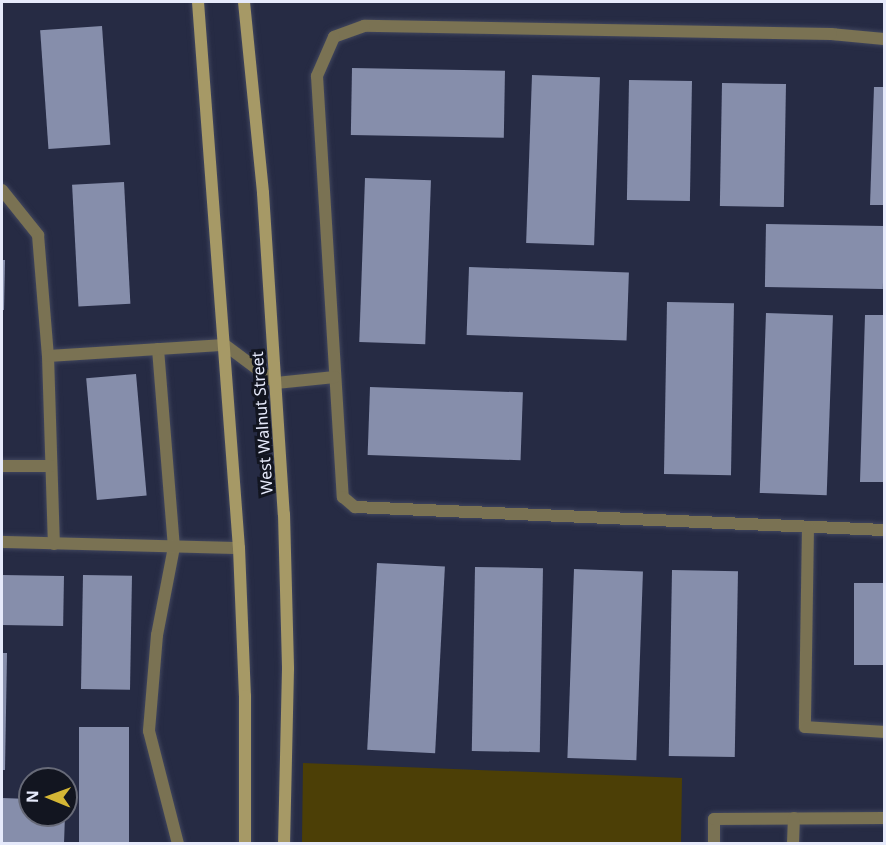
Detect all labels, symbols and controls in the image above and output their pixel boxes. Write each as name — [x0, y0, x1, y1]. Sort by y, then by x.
street label: West Walnut Street — [247, 351, 277, 495]
north arrow — [18, 767, 78, 827]
text: N — [21, 790, 43, 803]

